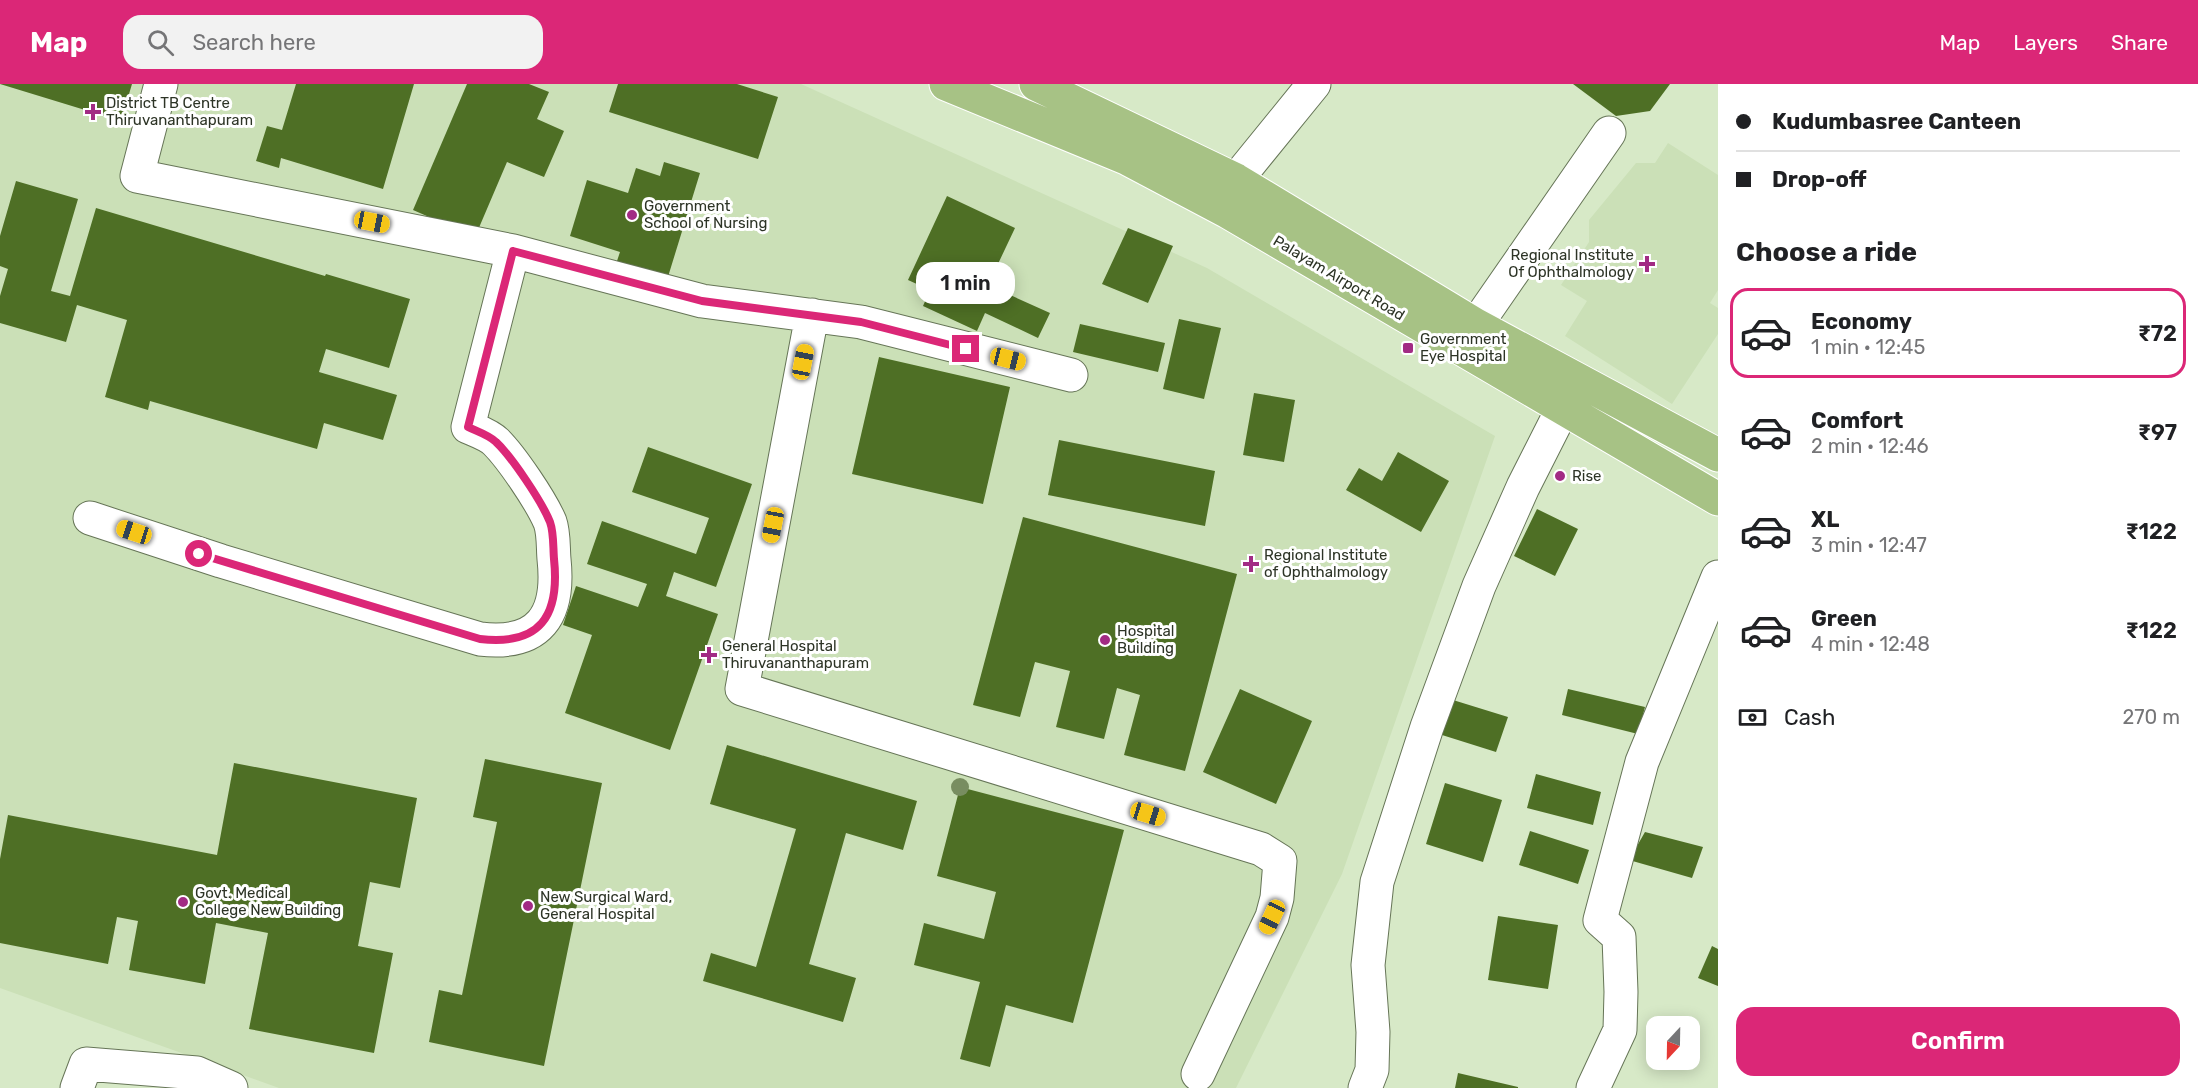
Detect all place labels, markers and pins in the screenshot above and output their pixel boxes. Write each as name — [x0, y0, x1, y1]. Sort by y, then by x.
place label: District TB Centre Thiruvananthapuram — [106, 94, 253, 129]
marker: District TB Centre Thiruvananthapuram — [84, 103, 102, 121]
place label: Government School of Nursing — [644, 197, 767, 232]
marker: Government School of Nursing — [625, 208, 639, 222]
place label: Regional Institute Of Ophthalmology — [1508, 246, 1634, 281]
marker: Regional Institute Of Ophthalmology — [1638, 255, 1656, 273]
place label: Government Eye Hospital — [1420, 330, 1506, 365]
marker: Government Eye Hospital — [1401, 341, 1415, 355]
place label: Rise — [1572, 467, 1602, 485]
marker: Rise — [1553, 469, 1567, 483]
place label: Regional Institute of Ophthalmology — [1264, 546, 1388, 581]
marker: Regional Institute of Ophthalmology — [1242, 555, 1260, 573]
place label: Hospital Building — [1117, 622, 1174, 657]
marker: Hospital Building — [1098, 633, 1112, 647]
place label: General Hospital Thiruvananthapuram — [722, 637, 869, 672]
marker: General Hospital Thiruvananthapuram — [700, 646, 718, 664]
place label: Govt. Medical College New Building — [195, 884, 341, 919]
place label: New Surgical Ward, General Hospital — [540, 888, 672, 923]
marker: Govt. Medical College New Building — [176, 895, 190, 909]
marker: New Surgical Ward, General Hospital — [521, 899, 535, 913]

